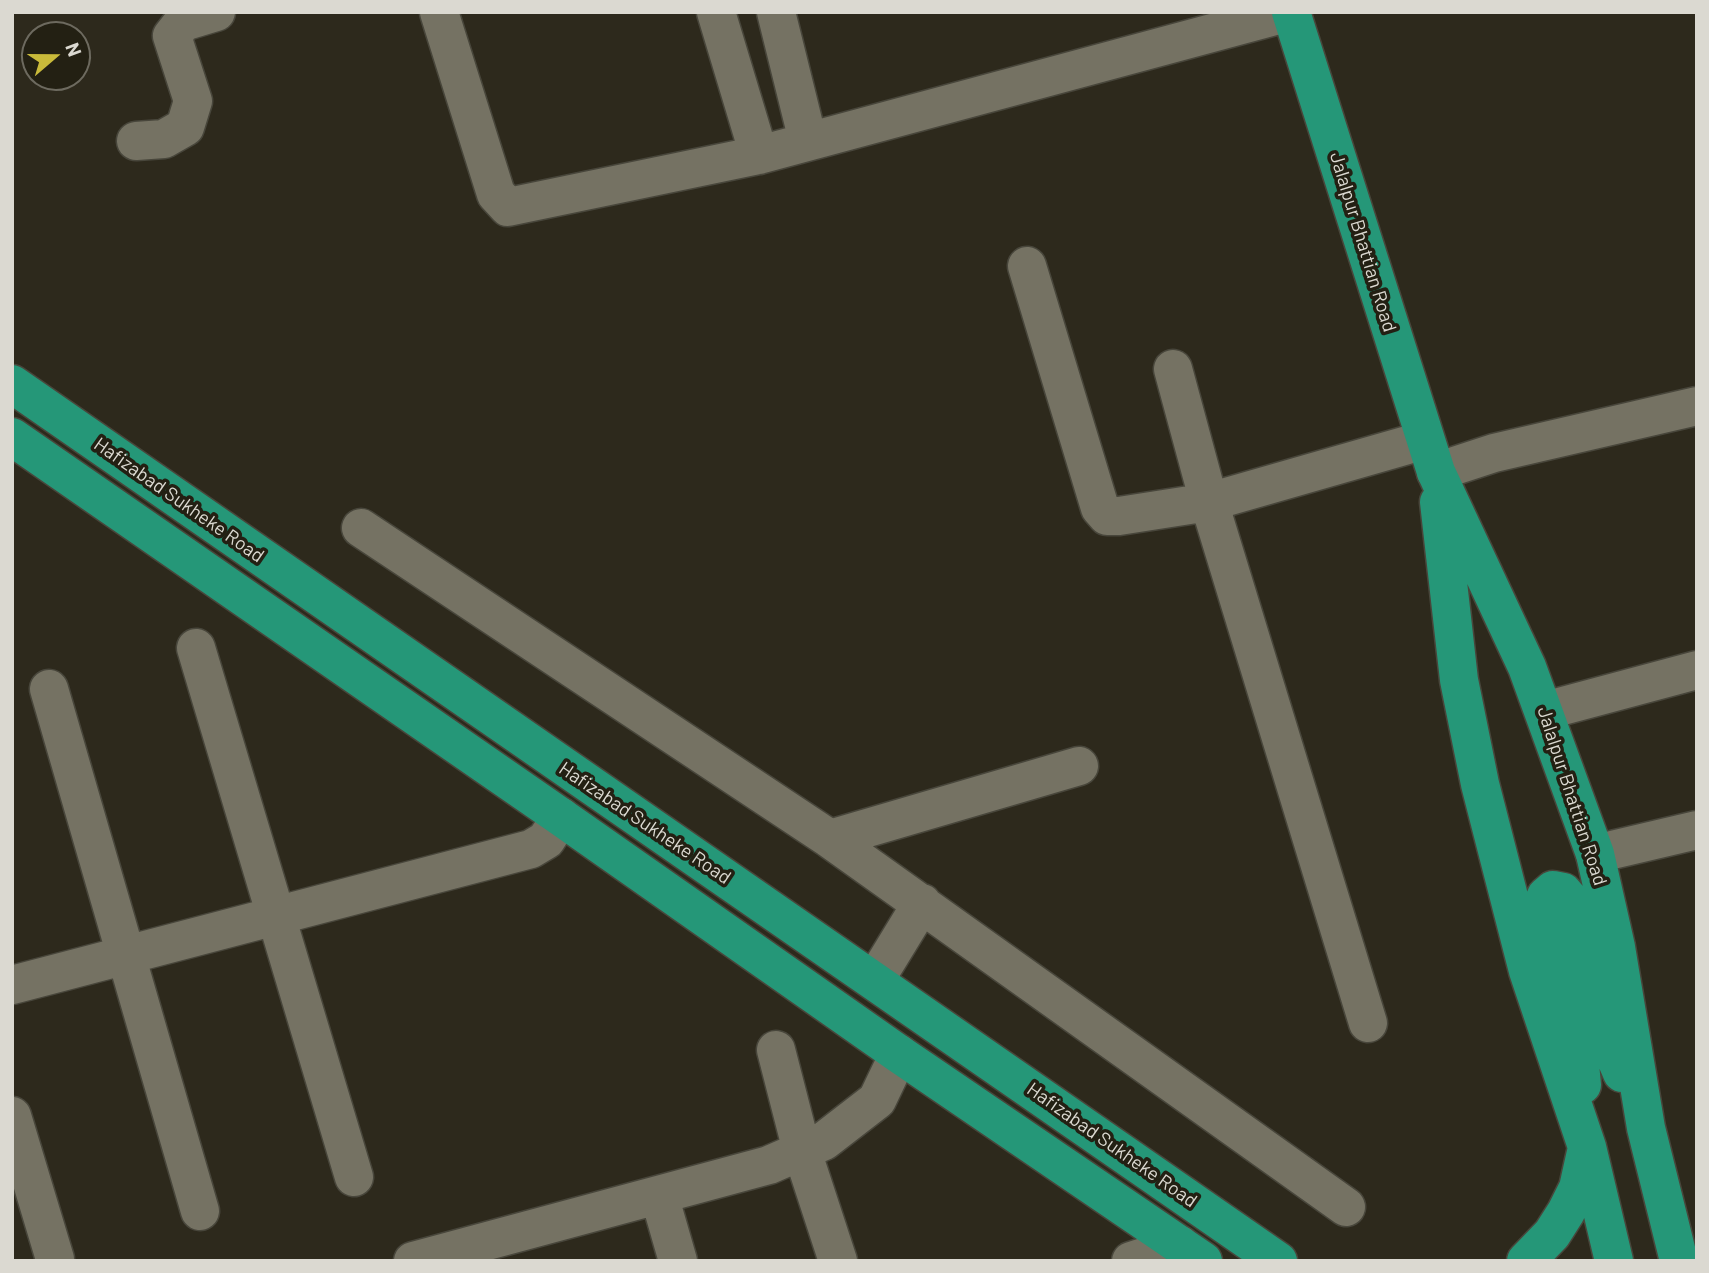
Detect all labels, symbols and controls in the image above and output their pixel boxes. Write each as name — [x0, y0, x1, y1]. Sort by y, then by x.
north arrow — [21, 21, 91, 91]
text: N — [61, 39, 87, 59]
street label: Jalalpur Bhattian Road — [1325, 149, 1401, 335]
street label: Hafizabad Sukheke Road — [90, 433, 268, 567]
street label: Jalalpur Bhattian Road — [1532, 704, 1612, 888]
street label: Hafizabad Sukheke Road — [555, 757, 735, 889]
street label: Hafizabad Sukheke Road — [1023, 1078, 1201, 1212]

